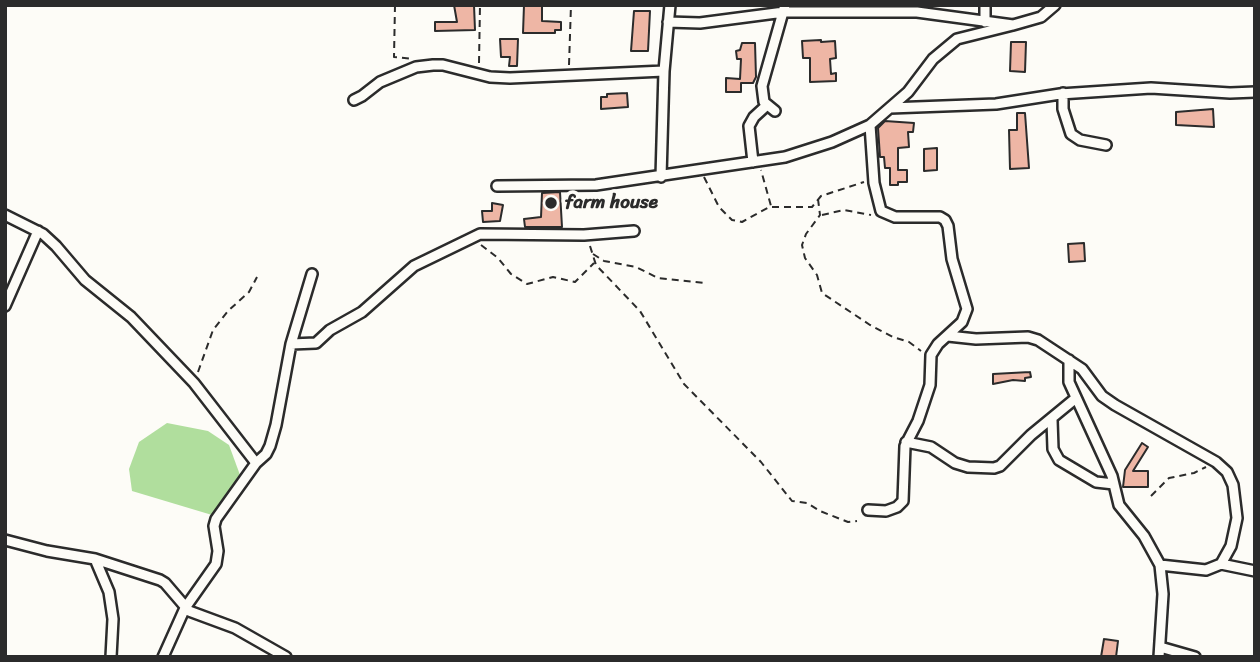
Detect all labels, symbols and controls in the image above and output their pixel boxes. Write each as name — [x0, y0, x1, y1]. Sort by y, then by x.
place label: farm house — [565, 192, 658, 214]
marker: farm house — [543, 195, 559, 211]

